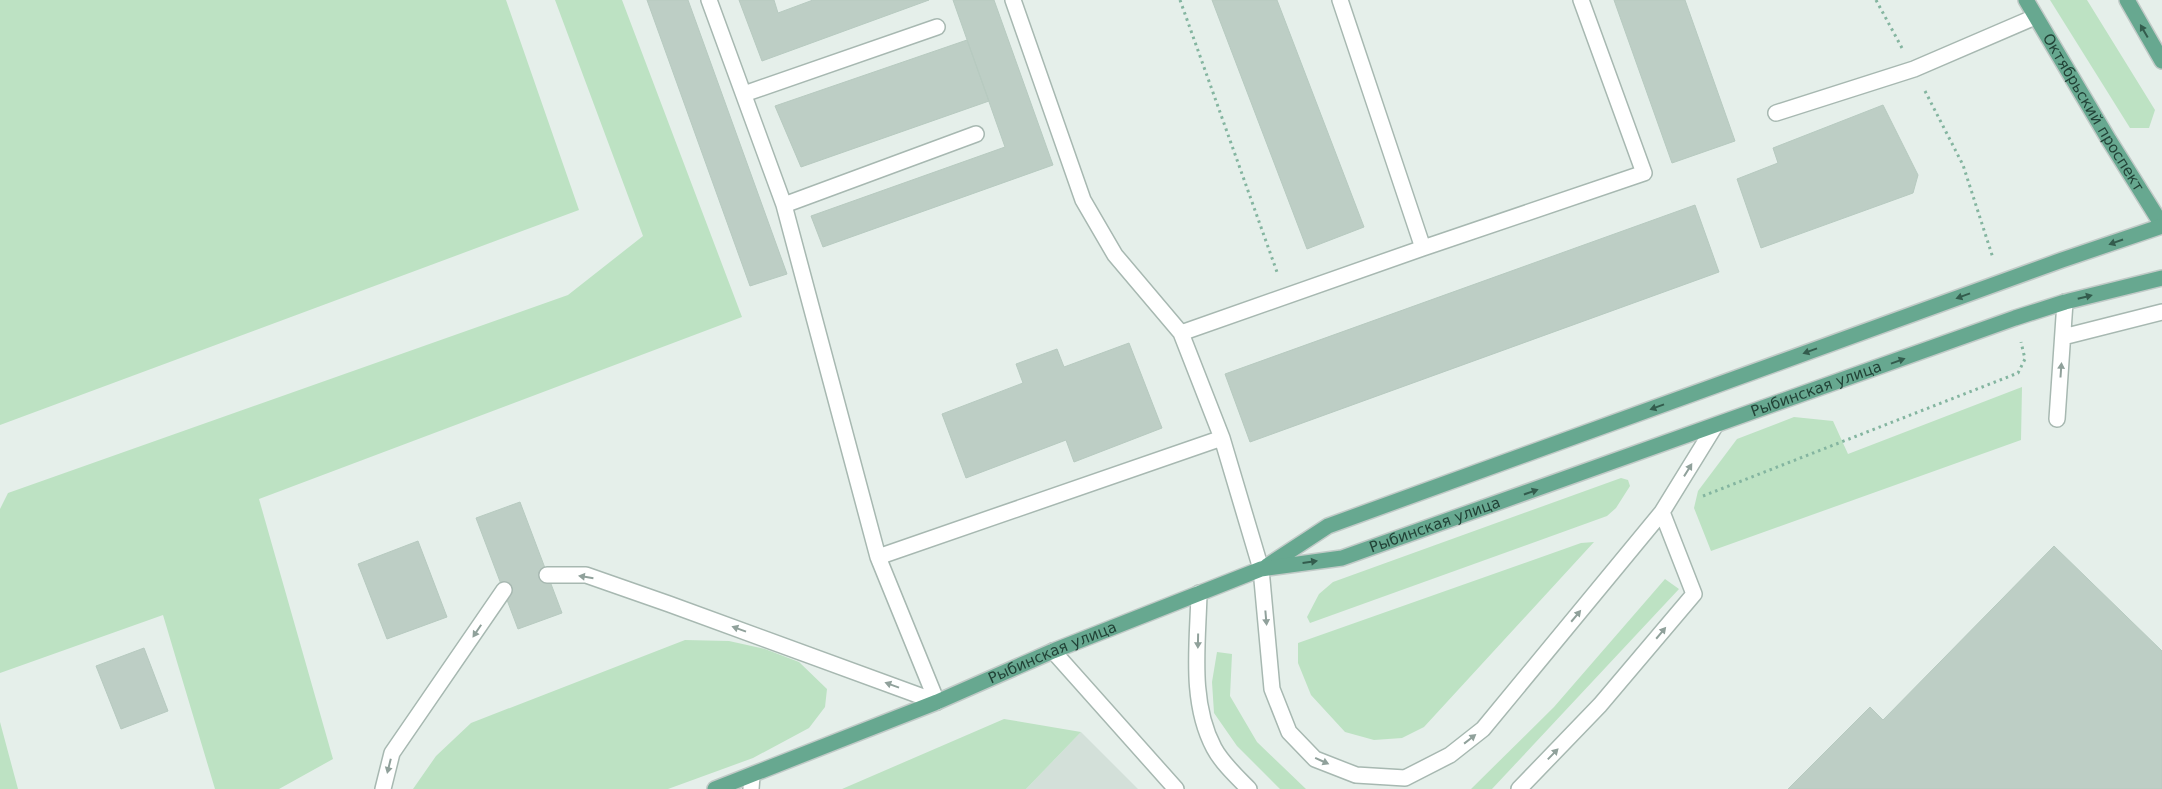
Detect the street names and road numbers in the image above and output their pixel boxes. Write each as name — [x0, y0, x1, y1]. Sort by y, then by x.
street label: Октябрьский проспект — [2039, 30, 2148, 195]
street label: Рыбинская улица — [1748, 357, 1884, 420]
street label: Рыбинская улица — [1367, 493, 1503, 557]
street label: Рыбинская улица — [985, 618, 1119, 687]

